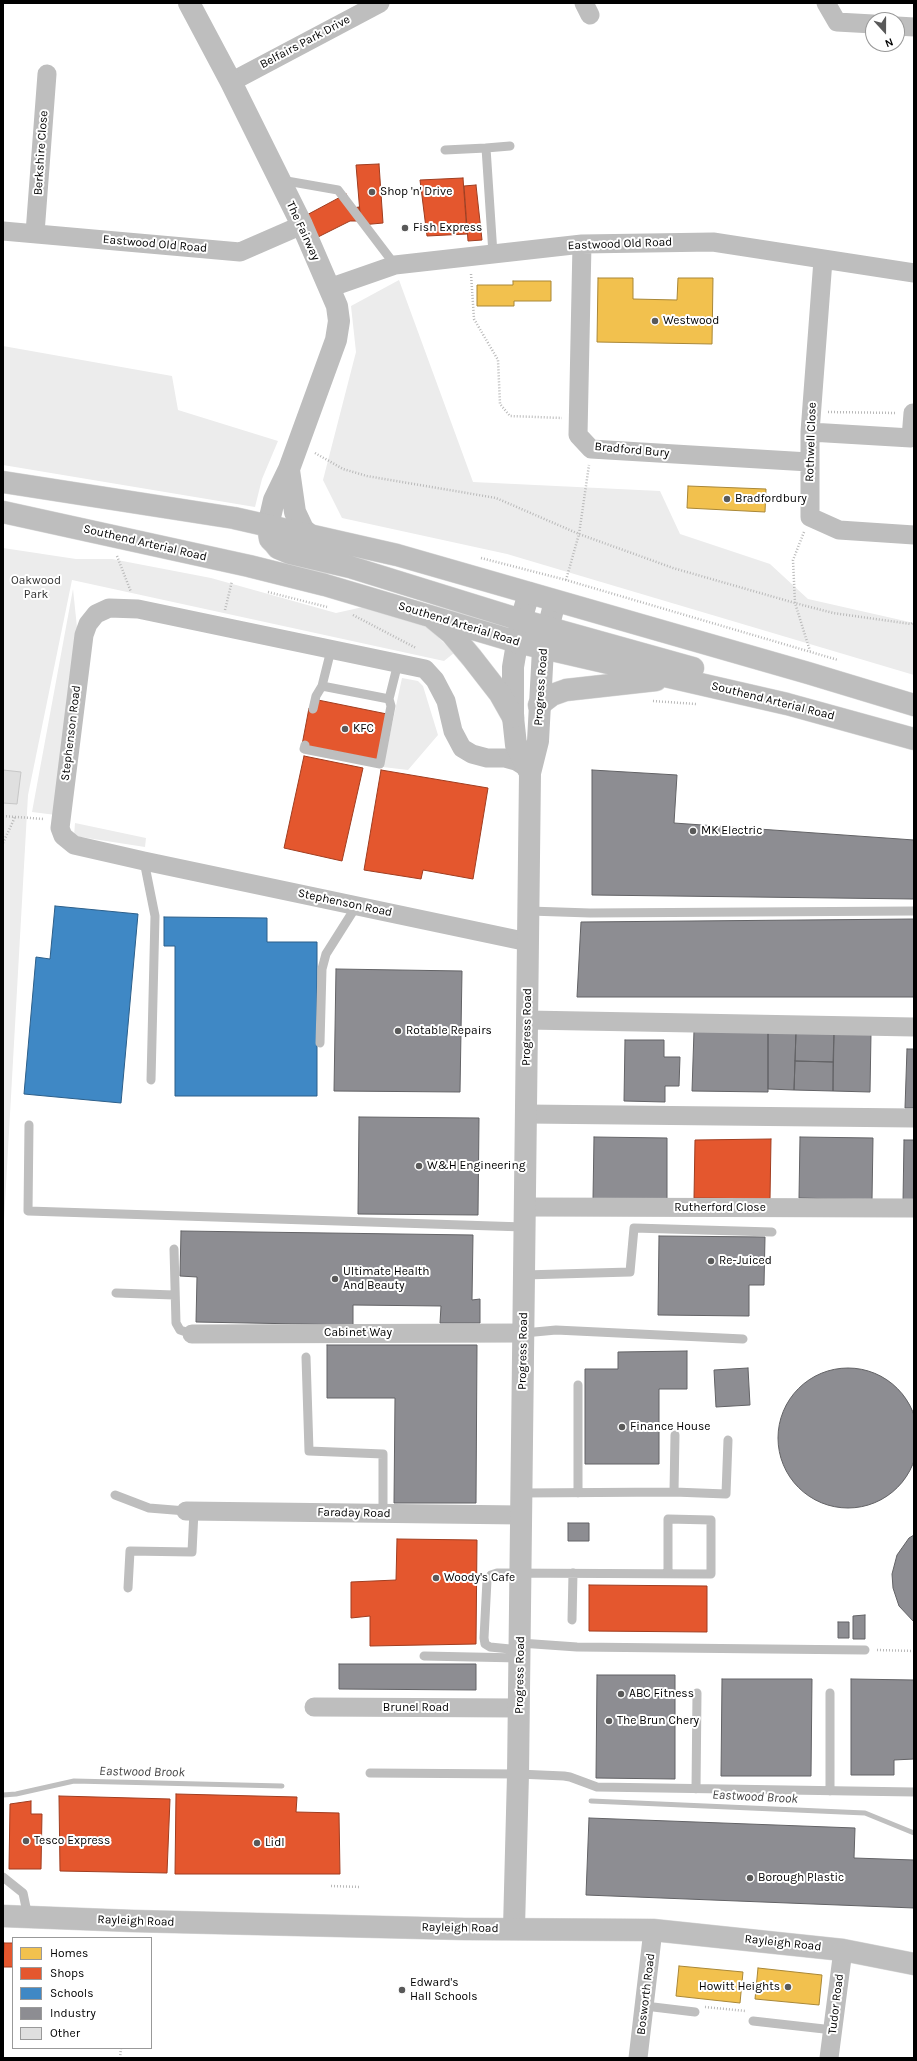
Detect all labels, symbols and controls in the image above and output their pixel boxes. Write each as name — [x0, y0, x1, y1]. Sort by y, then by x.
street label: Belfairs Park Drive — [257, 12, 353, 72]
north arrow — [865, 12, 905, 52]
text: N — [883, 35, 895, 50]
street label: Berkshire Close — [31, 110, 51, 196]
place label: Shop 'n' Drive — [380, 185, 452, 199]
marker: Shop 'n' Drive — [367, 187, 377, 197]
street label: The Fairway — [283, 199, 323, 263]
place label: Fish Express — [413, 221, 482, 235]
marker: Fish Express — [400, 223, 410, 233]
street label: Eastwood Old Road — [102, 232, 208, 256]
street label: Eastwood Old Road — [567, 235, 673, 253]
place label: Westwood — [663, 314, 719, 328]
marker: Westwood — [650, 316, 660, 326]
street label: Rothwell Close — [802, 402, 820, 482]
street label: Bradford Bury — [594, 440, 670, 460]
place label: Bradfordbury — [735, 492, 807, 506]
marker: Bradfordbury — [722, 494, 732, 504]
street label: Southend Arterial Road — [82, 522, 208, 564]
park label: Oakwood Park — [11, 574, 61, 602]
street label: Southend Arterial Road — [396, 599, 522, 649]
street label: Progress Road — [531, 648, 551, 726]
street label: Southend Arterial Road — [710, 679, 836, 723]
street label: Stephenson Road — [58, 684, 84, 782]
place label: KFC — [353, 722, 374, 736]
marker: KFC — [340, 724, 350, 734]
place label: MK Electric — [701, 824, 762, 838]
marker: MK Electric — [688, 826, 698, 836]
street label: Stephenson Road — [296, 886, 394, 920]
street label: Progress Road — [519, 988, 535, 1066]
place label: Rotable Repairs — [406, 1024, 492, 1038]
marker: Rotable Repairs — [393, 1026, 403, 1036]
place label: W&H Engineering — [427, 1159, 525, 1173]
marker: W&H Engineering — [414, 1161, 424, 1171]
street label: Rutherford Close — [674, 1201, 766, 1215]
place label: Re-Juiced — [719, 1254, 772, 1268]
marker: Re-Juiced — [706, 1256, 716, 1266]
place label: Ultimate Health And Beauty — [343, 1265, 430, 1293]
marker: Ultimate Health And Beauty — [330, 1274, 340, 1284]
street label: Progress Road — [515, 1312, 531, 1390]
street label: Cabinet Way — [324, 1326, 392, 1340]
place label: Finance House — [630, 1420, 710, 1434]
marker: Finance House — [617, 1422, 627, 1432]
street label: Faraday Road — [317, 1505, 391, 1521]
place label: Woody's Cafe — [444, 1571, 515, 1585]
marker: Woody's Cafe — [431, 1573, 441, 1583]
street label: Progress Road — [512, 1636, 528, 1714]
place label: ABC Fitness — [629, 1687, 694, 1701]
marker: ABC Fitness — [616, 1689, 626, 1699]
street label: Brunel Road — [383, 1701, 449, 1715]
place label: The Brun Chery — [617, 1714, 699, 1728]
marker: The Brun Chery — [604, 1716, 614, 1726]
water label: Eastwood Brook — [99, 1763, 185, 1781]
water label: Eastwood Brook — [712, 1787, 798, 1807]
place label: Tesco Express — [34, 1834, 110, 1848]
marker: Tesco Express — [21, 1836, 31, 1846]
place label: Lidl — [265, 1836, 285, 1850]
marker: Lidl — [252, 1838, 262, 1848]
place label: Borough Plastic — [758, 1871, 844, 1885]
marker: Borough Plastic — [745, 1873, 755, 1883]
street label: Rayleigh Road — [97, 1912, 175, 1930]
street label: Rayleigh Road — [421, 1920, 499, 1936]
street label: Rayleigh Road — [744, 1932, 822, 1954]
legend — [12, 1937, 152, 2049]
text: Homes — [50, 1946, 88, 1960]
street label: Bosworth Road — [634, 1952, 658, 2036]
text: Shops — [50, 1966, 84, 1980]
street label: Tudor Road — [825, 1973, 847, 2035]
place label: Edward's Hall Schools — [410, 1976, 478, 2004]
place label: Howitt Heights — [699, 1980, 780, 1994]
marker: Howitt Heights — [783, 1982, 793, 1992]
marker: Edward's Hall Schools — [397, 1985, 407, 1995]
text: Schools — [50, 1986, 93, 2000]
text: Industry — [50, 2006, 96, 2020]
text: Other — [50, 2026, 80, 2040]

